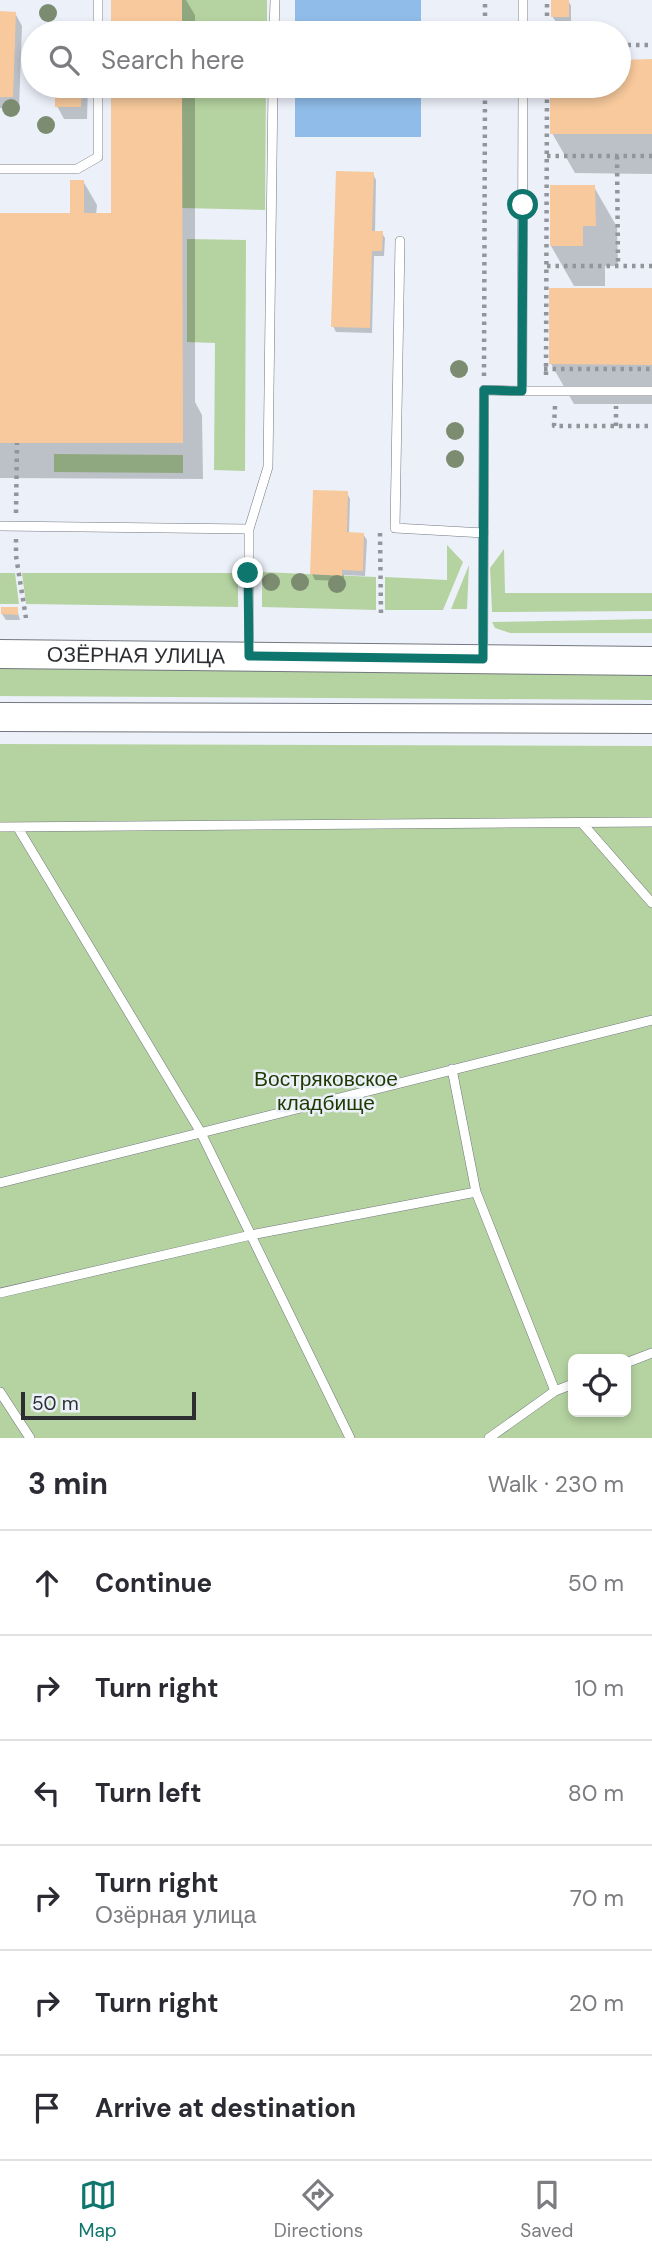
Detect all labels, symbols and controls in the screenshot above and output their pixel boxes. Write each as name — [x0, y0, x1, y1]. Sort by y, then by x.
search box — [21, 21, 631, 98]
icon: search — [45, 41, 83, 79]
text: Search here — [101, 43, 244, 77]
route start — [507, 189, 538, 220]
route end — [232, 557, 263, 588]
street label: ОЗЁРНАЯ УЛИЦА — [47, 641, 225, 670]
park label: Востряковское кладбище — [254, 1065, 398, 1117]
map controls — [568, 1354, 631, 1417]
button: locate — [568, 1354, 631, 1417]
scale bar — [21, 1389, 196, 1421]
text: 50 m — [32, 1391, 79, 1416]
text: 3 min — [28, 1464, 108, 1503]
text: Walk · 230 m — [488, 1469, 624, 1499]
icon: ahead — [28, 1564, 66, 1602]
text: Continue — [95, 1566, 212, 1600]
text: 50 m — [568, 1568, 624, 1598]
icon: right — [28, 1669, 66, 1707]
text: Turn right — [95, 1671, 219, 1705]
text: 10 m — [574, 1673, 624, 1703]
icon: left — [28, 1774, 66, 1812]
text: Turn left — [95, 1776, 202, 1810]
text: 80 m — [568, 1778, 624, 1808]
text: Turn right — [95, 1866, 219, 1900]
icon: right — [28, 1879, 66, 1917]
text: 70 m — [570, 1883, 624, 1913]
text: Озёрная улица — [95, 1900, 256, 1930]
icon: right — [28, 1984, 66, 2022]
text: Turn right — [95, 1986, 219, 2020]
text: 20 m — [569, 1988, 624, 2018]
icon: arrive — [28, 2089, 66, 2127]
text: Arrive at destination — [95, 2091, 356, 2125]
tab: Map — [79, 2176, 117, 2243]
tab: Directions — [274, 2176, 363, 2243]
tab: Saved — [520, 2176, 573, 2243]

